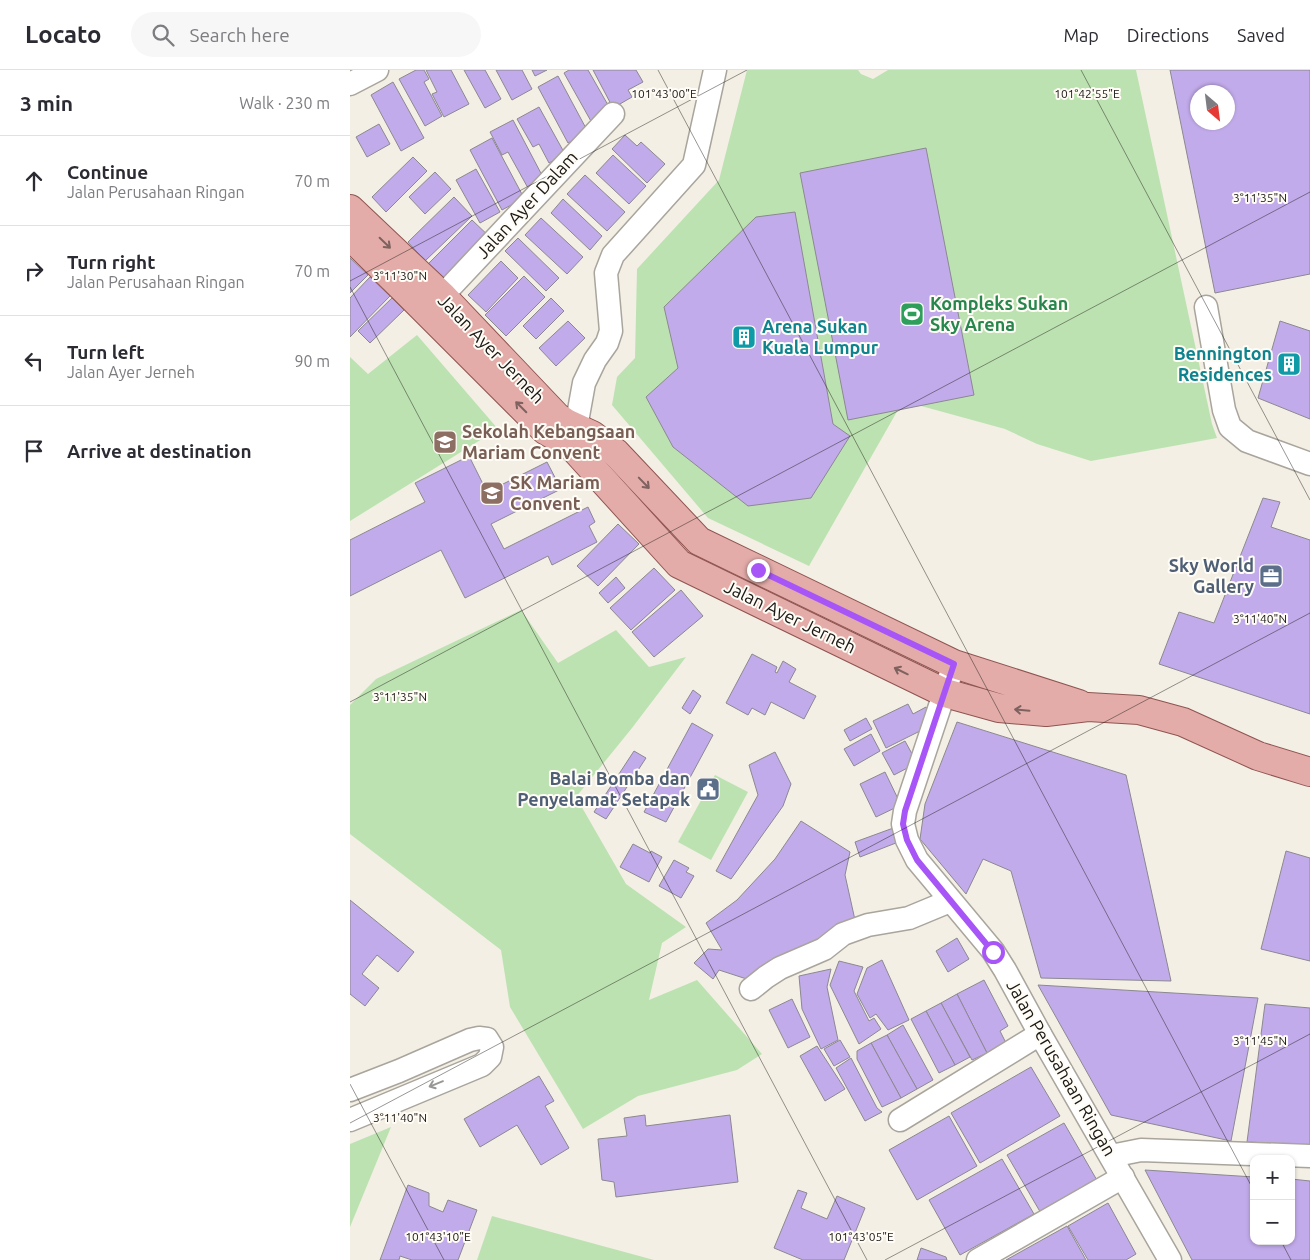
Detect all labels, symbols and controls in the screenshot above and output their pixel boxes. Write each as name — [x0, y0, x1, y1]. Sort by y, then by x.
search box — [131, 12, 481, 57]
text: Locato — [25, 21, 101, 48]
icon: search — [149, 21, 177, 49]
text: Search here — [189, 24, 290, 46]
text: Map — [1063, 25, 1099, 45]
text: Directions — [1127, 25, 1209, 45]
text: Saved — [1237, 25, 1285, 45]
north arrow — [1190, 85, 1235, 130]
text: 101°43'00"E — [631, 87, 697, 100]
text: 101°42'55"E — [1054, 87, 1120, 100]
text: 3 min — [20, 91, 73, 115]
text: Walk · 230 m — [239, 94, 330, 112]
street label: Jalan Ayer Dalam — [471, 147, 581, 262]
text: Continue — [67, 161, 148, 183]
icon: ahead — [20, 167, 48, 195]
text: 70 m — [294, 172, 330, 190]
text: Jalan Perusahaan Ringan — [67, 183, 245, 201]
text: 3°11'35"N — [1233, 191, 1287, 204]
one-way arrow — [379, 237, 391, 249]
text: Turn right — [67, 251, 155, 273]
icon: right — [20, 257, 48, 285]
text: 70 m — [294, 262, 330, 280]
text: 3°11'30"N — [373, 269, 427, 282]
text: Jalan Perusahaan Ringan — [67, 273, 245, 291]
street label: Jalan Ayer Jerneh — [435, 290, 549, 407]
place label: Kompleks Sukan Sky Arena — [930, 293, 1068, 334]
sports icon: Kompleks Sukan Sky Arena — [899, 301, 925, 327]
place label: Arena Sukan Kuala Lumpur — [762, 316, 879, 357]
building icon: Arena Sukan Kuala Lumpur — [731, 324, 757, 350]
text: Turn left — [67, 341, 145, 363]
place label: Bennington Residences — [1174, 343, 1272, 384]
icon: left — [20, 347, 48, 375]
building icon: Bennington Residences — [1276, 351, 1302, 377]
text: 90 m — [294, 352, 330, 370]
text: Jalan Ayer Jerneh — [67, 363, 195, 381]
one-way arrow — [515, 401, 528, 413]
place label: Sekolah Kebangsaan Mariam Convent — [462, 421, 635, 462]
school or university icon: Sekolah Kebangsaan Mariam Convent — [432, 429, 458, 455]
icon: arrive — [20, 437, 48, 465]
text: Arrive at destination — [67, 440, 252, 462]
place label: SK Mariam Convent — [510, 472, 600, 513]
one-way arrow — [638, 476, 650, 489]
school or university icon: SK Mariam Convent — [479, 480, 505, 506]
place label: Sky World Gallery — [1169, 555, 1254, 596]
route end — [747, 559, 770, 582]
office icon: Sky World Gallery — [1258, 563, 1284, 589]
street label: Jalan Ayer Jerneh — [721, 576, 859, 657]
text: 3°11'40"N — [1233, 612, 1287, 625]
one-way arrow — [894, 666, 909, 675]
text: 3°11'35"N — [373, 690, 427, 703]
one-way arrow — [1014, 705, 1030, 715]
place label: Balai Bomba dan Penyelamat Setapak — [517, 768, 690, 809]
public building icon: Balai Bomba dan Penyelamat Setapak — [695, 776, 721, 802]
route start — [982, 941, 1005, 964]
street label: Jalan Perusahaan Ringan — [1003, 976, 1121, 1159]
text: 3°11'45"N — [1233, 1034, 1287, 1047]
one-way arrow — [429, 1080, 444, 1089]
text: 3°11'40"N — [373, 1111, 427, 1124]
map controls — [1250, 1155, 1295, 1245]
button: + — [1250, 1155, 1295, 1200]
button: − — [1250, 1200, 1295, 1245]
text: 101°43'10"E — [405, 1230, 471, 1243]
text: 101°43'05"E — [828, 1230, 894, 1243]

